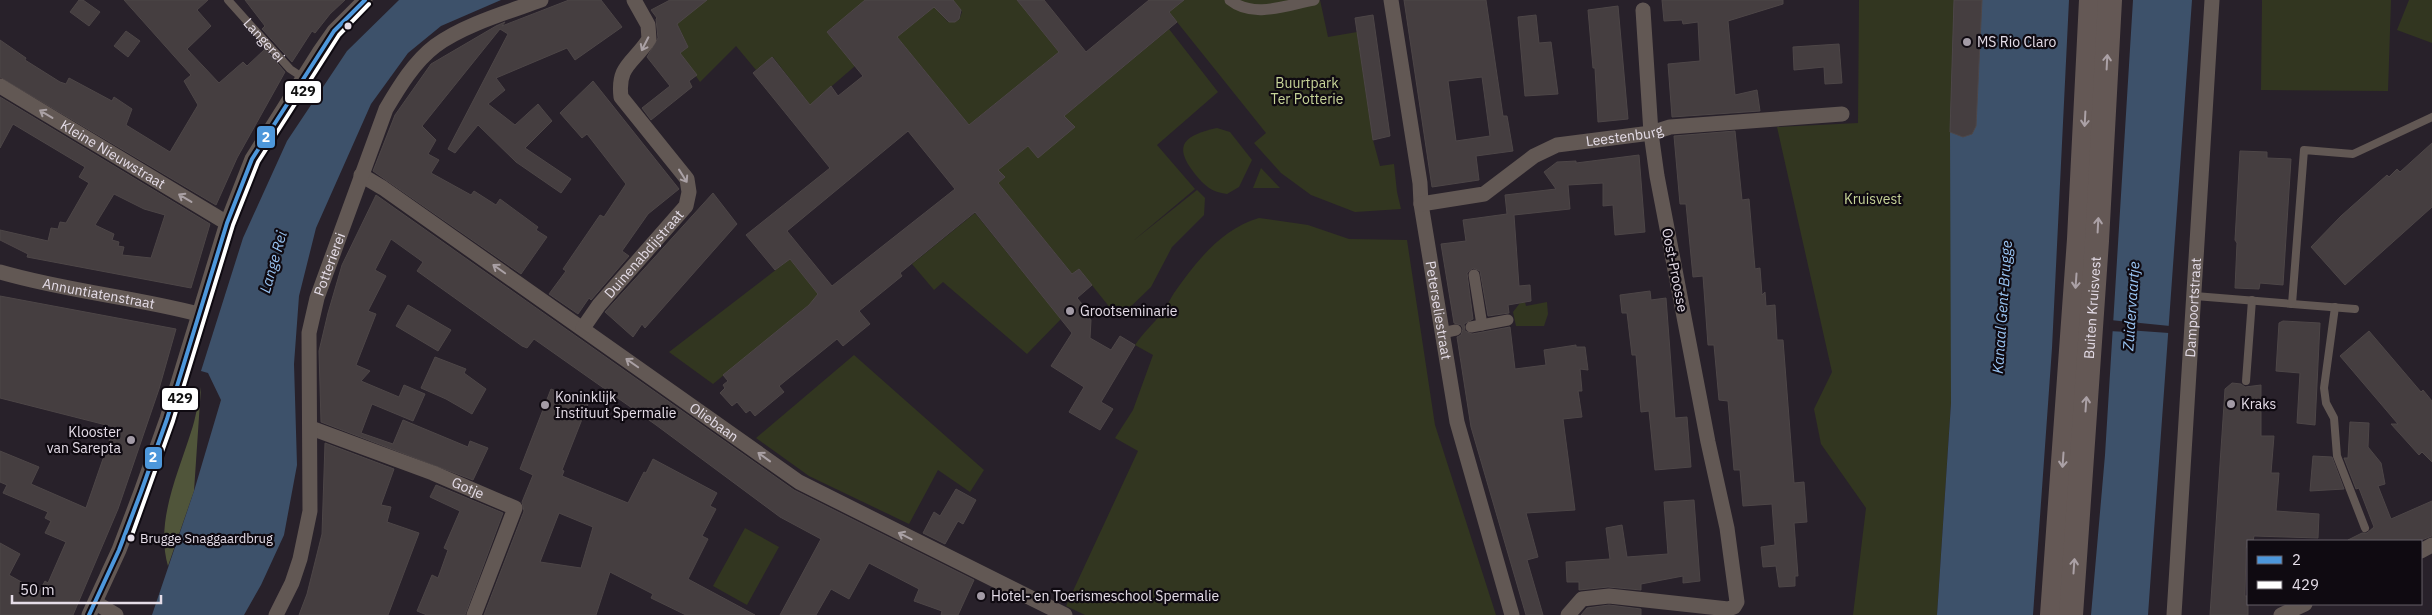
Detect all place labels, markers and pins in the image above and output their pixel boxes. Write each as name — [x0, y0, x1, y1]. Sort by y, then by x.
unlabelled marker — [343, 21, 353, 31]
place label: MS Rio Claro — [1977, 33, 2056, 51]
marker: MS Rio Claro — [1961, 36, 1973, 48]
place label: Grootseminarie — [1080, 302, 1178, 320]
marker: Grootseminarie — [1064, 305, 1076, 317]
place label: Koninklijk Instituut Spermalie — [555, 388, 677, 422]
place label: Kraks — [2241, 395, 2277, 413]
marker: Kraks — [2225, 398, 2237, 410]
marker: Koninklijk Instituut Spermalie — [539, 399, 551, 411]
place label: Klooster van Sarepta — [47, 423, 122, 457]
marker: Klooster van Sarepta — [125, 434, 137, 446]
place label: Brugge Snaggaardbrug — [140, 530, 273, 547]
marker: Brugge Snaggaardbrug — [126, 533, 136, 543]
place label: Hotel- en Toerismeschool Spermalie — [991, 587, 1219, 605]
marker: Hotel- en Toerismeschool Spermalie — [975, 590, 987, 602]

